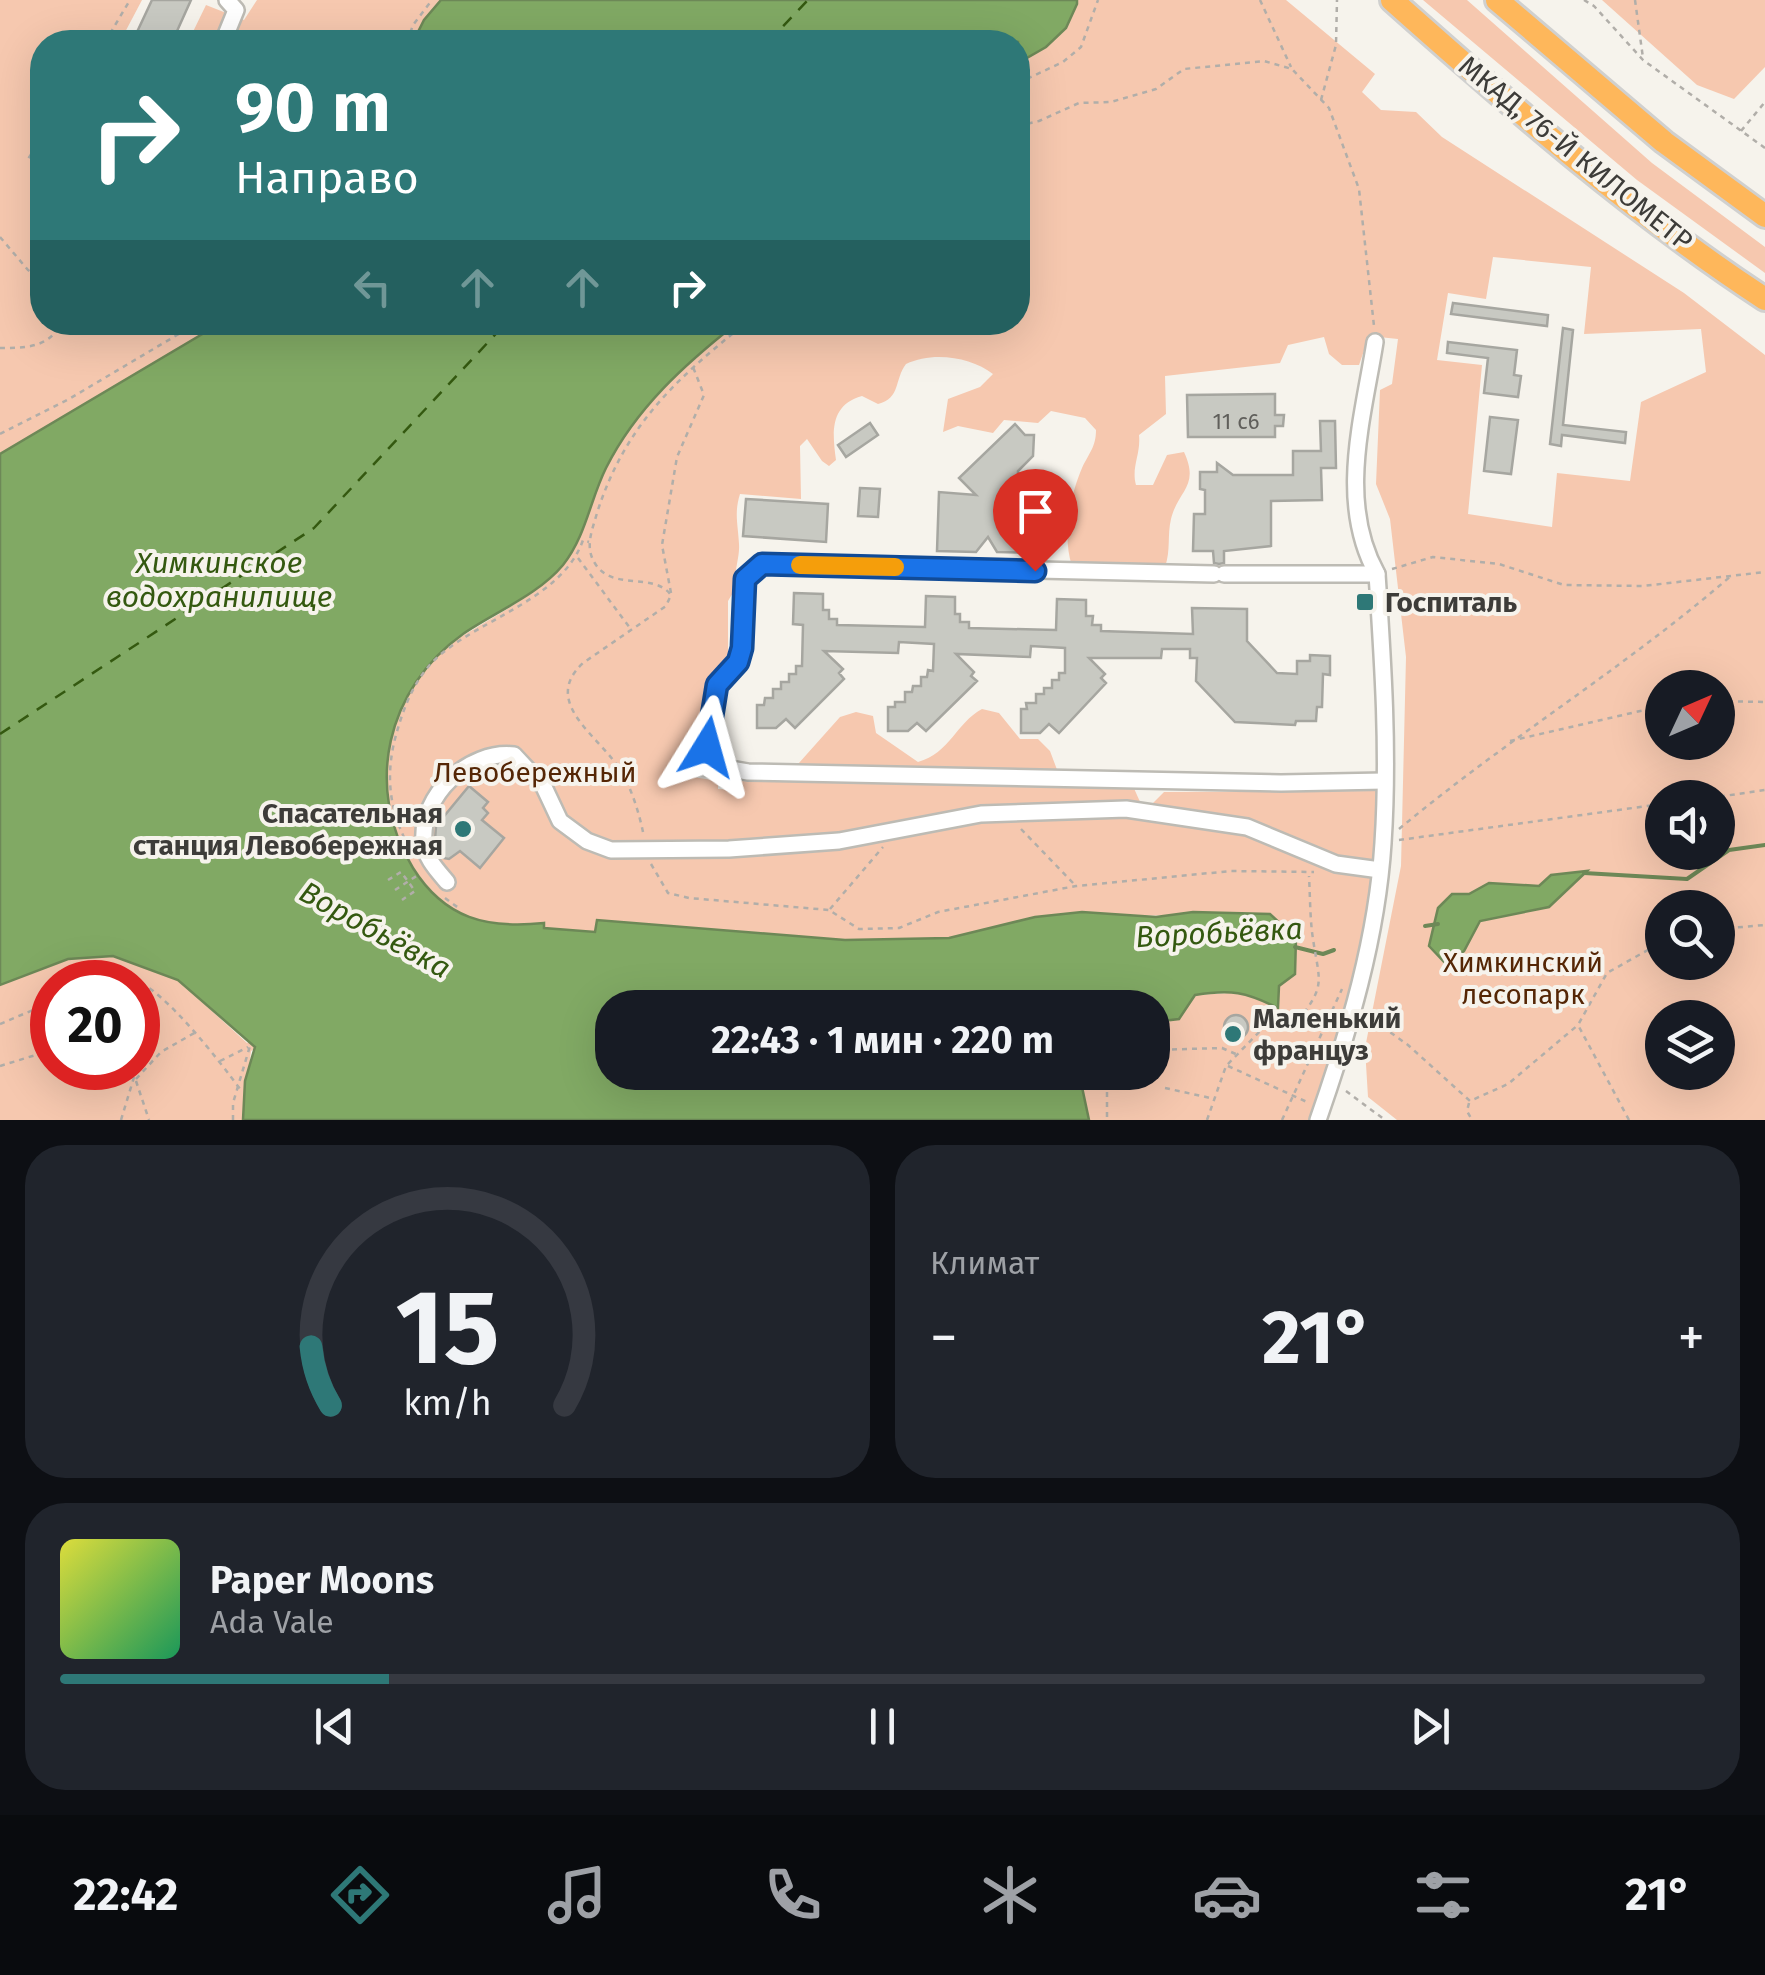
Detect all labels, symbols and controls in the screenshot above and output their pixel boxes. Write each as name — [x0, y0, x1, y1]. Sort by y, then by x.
street label: МКАД, 76-Й КИЛОМЕТР — [1452, 49, 1699, 258]
text: 90 m — [235, 66, 391, 150]
icon: right — [70, 70, 200, 200]
text: Направо — [235, 151, 419, 205]
icon: left — [345, 260, 400, 315]
icon: ahead — [450, 260, 505, 315]
icon: ahead — [555, 260, 610, 315]
icon: right — [660, 260, 715, 315]
house number: 11 с6 — [1213, 408, 1259, 435]
pin — [993, 469, 1078, 572]
icon: arrive — [1008, 484, 1063, 539]
water label: Химкинское водохранилище — [106, 545, 332, 615]
place label: Госпиталь — [1385, 586, 1518, 619]
marker: Госпиталь — [1354, 591, 1376, 613]
north arrow — [1645, 670, 1735, 760]
map controls — [1645, 670, 1735, 1090]
position arrow — [655, 695, 759, 799]
park label: Левобережный — [434, 756, 636, 789]
button: sound — [1645, 780, 1735, 870]
place label: Спасательная станция Левобережная — [133, 797, 443, 862]
marker: Спасательная станция Левобережная — [452, 818, 474, 840]
water label: Воробьёвка — [293, 874, 457, 986]
button: search — [1645, 890, 1735, 980]
water label: Воробьёвка — [1135, 911, 1303, 955]
park label: Химкинский лесопарк — [1443, 946, 1603, 1011]
speed limit sign: 20 — [30, 960, 160, 1090]
button: layers — [1645, 1000, 1735, 1090]
place label: Маленький француз — [1253, 1002, 1401, 1067]
text: 22:43 · 1 мин · 220 m — [711, 1017, 1054, 1063]
marker: Маленький француз — [1222, 1023, 1244, 1045]
text: Климат — [930, 1244, 1039, 1282]
text: 15 — [395, 1266, 500, 1391]
text: 21° — [1262, 1293, 1373, 1383]
text: − — [930, 1305, 958, 1371]
text: + — [1678, 1305, 1705, 1371]
text: km/h — [403, 1382, 492, 1424]
text: Paper Moons — [210, 1557, 434, 1603]
text: Ada Vale — [210, 1603, 334, 1641]
icon: previous — [307, 1699, 362, 1754]
icon: pause — [855, 1699, 910, 1754]
icon: next — [1403, 1699, 1458, 1754]
icon: directions — [325, 1860, 395, 1930]
icon: music — [542, 1860, 612, 1930]
icon: phone — [758, 1860, 828, 1930]
icon: climate — [975, 1860, 1045, 1930]
icon: car — [1192, 1860, 1262, 1930]
icon: filters — [1408, 1860, 1478, 1930]
text: 22:42 — [73, 1868, 178, 1922]
text: 21° — [1625, 1868, 1692, 1922]

